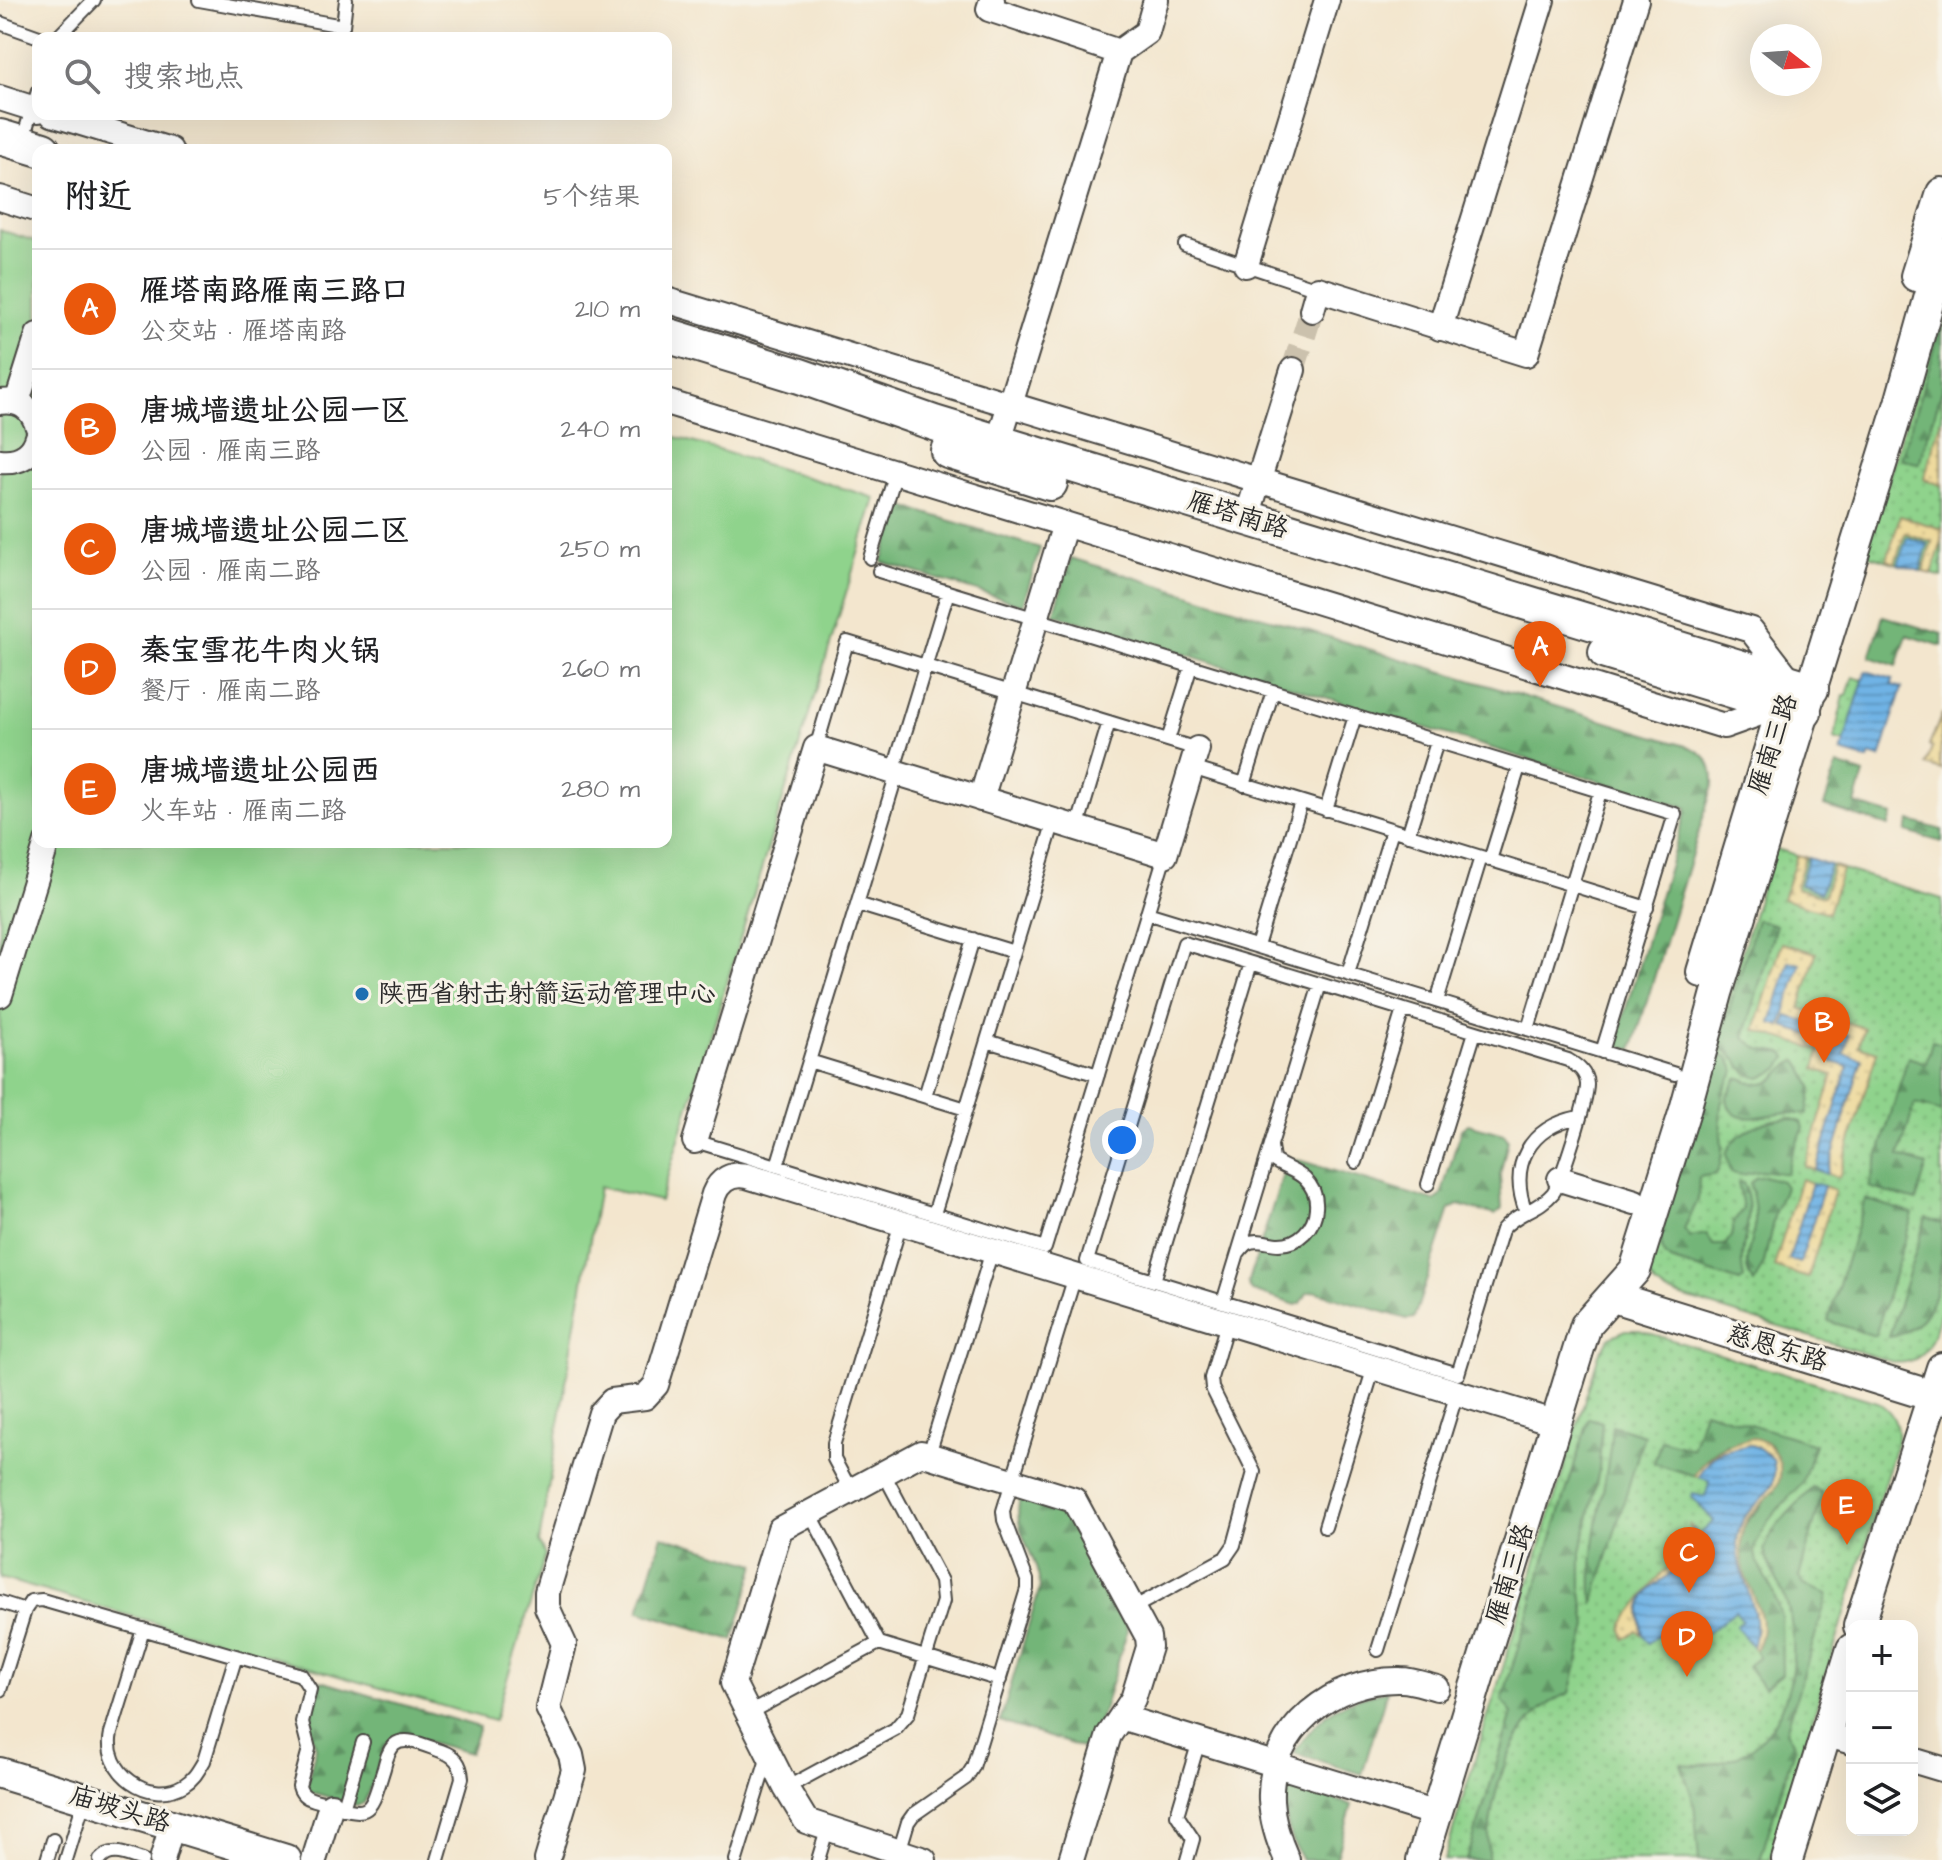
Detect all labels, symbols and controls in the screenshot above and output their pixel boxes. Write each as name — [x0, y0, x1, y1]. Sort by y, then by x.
north arrow — [1750, 24, 1822, 96]
search box — [32, 32, 672, 120]
icon: search — [60, 54, 104, 98]
text: 搜索地点 — [124, 56, 244, 98]
text: 附近 — [64, 173, 132, 221]
text: 5个结果 — [544, 179, 640, 215]
text: 雁塔南路雁南三路口 — [140, 270, 410, 312]
text: A — [82, 291, 98, 327]
text: 210 m — [575, 291, 640, 327]
text: 公交站 · 雁塔南路 — [140, 313, 346, 349]
text: 唐城墙遗址公园一区 — [140, 390, 410, 432]
text: B — [81, 411, 99, 447]
text: 240 m — [560, 411, 640, 447]
text: 公园 · 雁南三路 — [140, 433, 320, 469]
street label: 雁塔南路 — [1183, 483, 1293, 547]
text: 唐城墙遗址公园二区 — [140, 510, 410, 552]
text: C — [81, 531, 99, 567]
text: 250 m — [560, 531, 640, 567]
text: 公园 · 雁南二路 — [140, 553, 320, 589]
pin: A — [1514, 621, 1566, 687]
text: 秦宝雪花牛肉火锅 — [140, 630, 380, 672]
text: D — [82, 651, 98, 687]
text: 260 m — [562, 651, 640, 687]
text: 餐厅 · 雁南二路 — [140, 673, 320, 709]
street label: 雁南三路 — [1740, 689, 1806, 799]
text: 唐城墙遗址公园西 — [140, 750, 380, 792]
text: E — [82, 771, 98, 807]
text: 280 m — [561, 771, 640, 807]
text: 火车站 · 雁南二路 — [140, 793, 346, 829]
place label: 陕西省射击射箭运动管理中心 — [378, 976, 716, 1012]
marker: 陕西省射击射箭运动管理中心 — [353, 985, 371, 1003]
pin: B — [1798, 997, 1850, 1063]
your location — [1102, 1120, 1142, 1160]
street label: 慈恩东路 — [1722, 1316, 1832, 1380]
pin: E — [1821, 1479, 1873, 1545]
street label: 雁南三路 — [1478, 1519, 1542, 1629]
pin: C — [1663, 1527, 1715, 1593]
pin: D — [1661, 1611, 1713, 1677]
map controls — [1846, 1620, 1918, 1836]
button: + — [1846, 1620, 1918, 1692]
button: − — [1846, 1692, 1918, 1764]
button: layers — [1846, 1764, 1918, 1836]
street label: 庙坡头路 — [65, 1777, 175, 1841]

